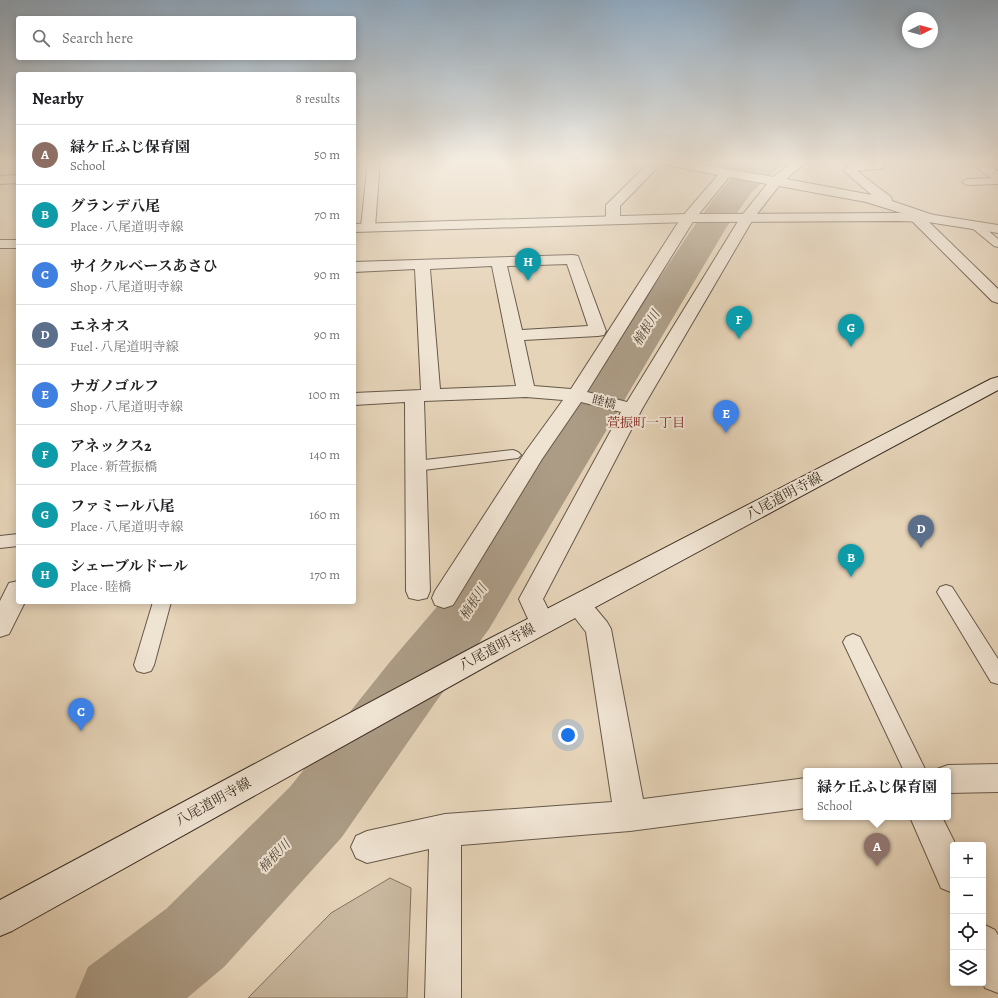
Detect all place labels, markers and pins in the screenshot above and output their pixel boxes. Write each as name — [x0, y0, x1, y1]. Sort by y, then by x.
pin: H — [515, 248, 541, 281]
pin: F — [726, 306, 752, 339]
pin: G — [838, 314, 864, 347]
pin: E — [713, 400, 739, 433]
pin: D — [908, 515, 934, 548]
pin: B — [838, 544, 864, 577]
pin: C — [68, 698, 94, 731]
pin: A — [864, 833, 890, 866]

